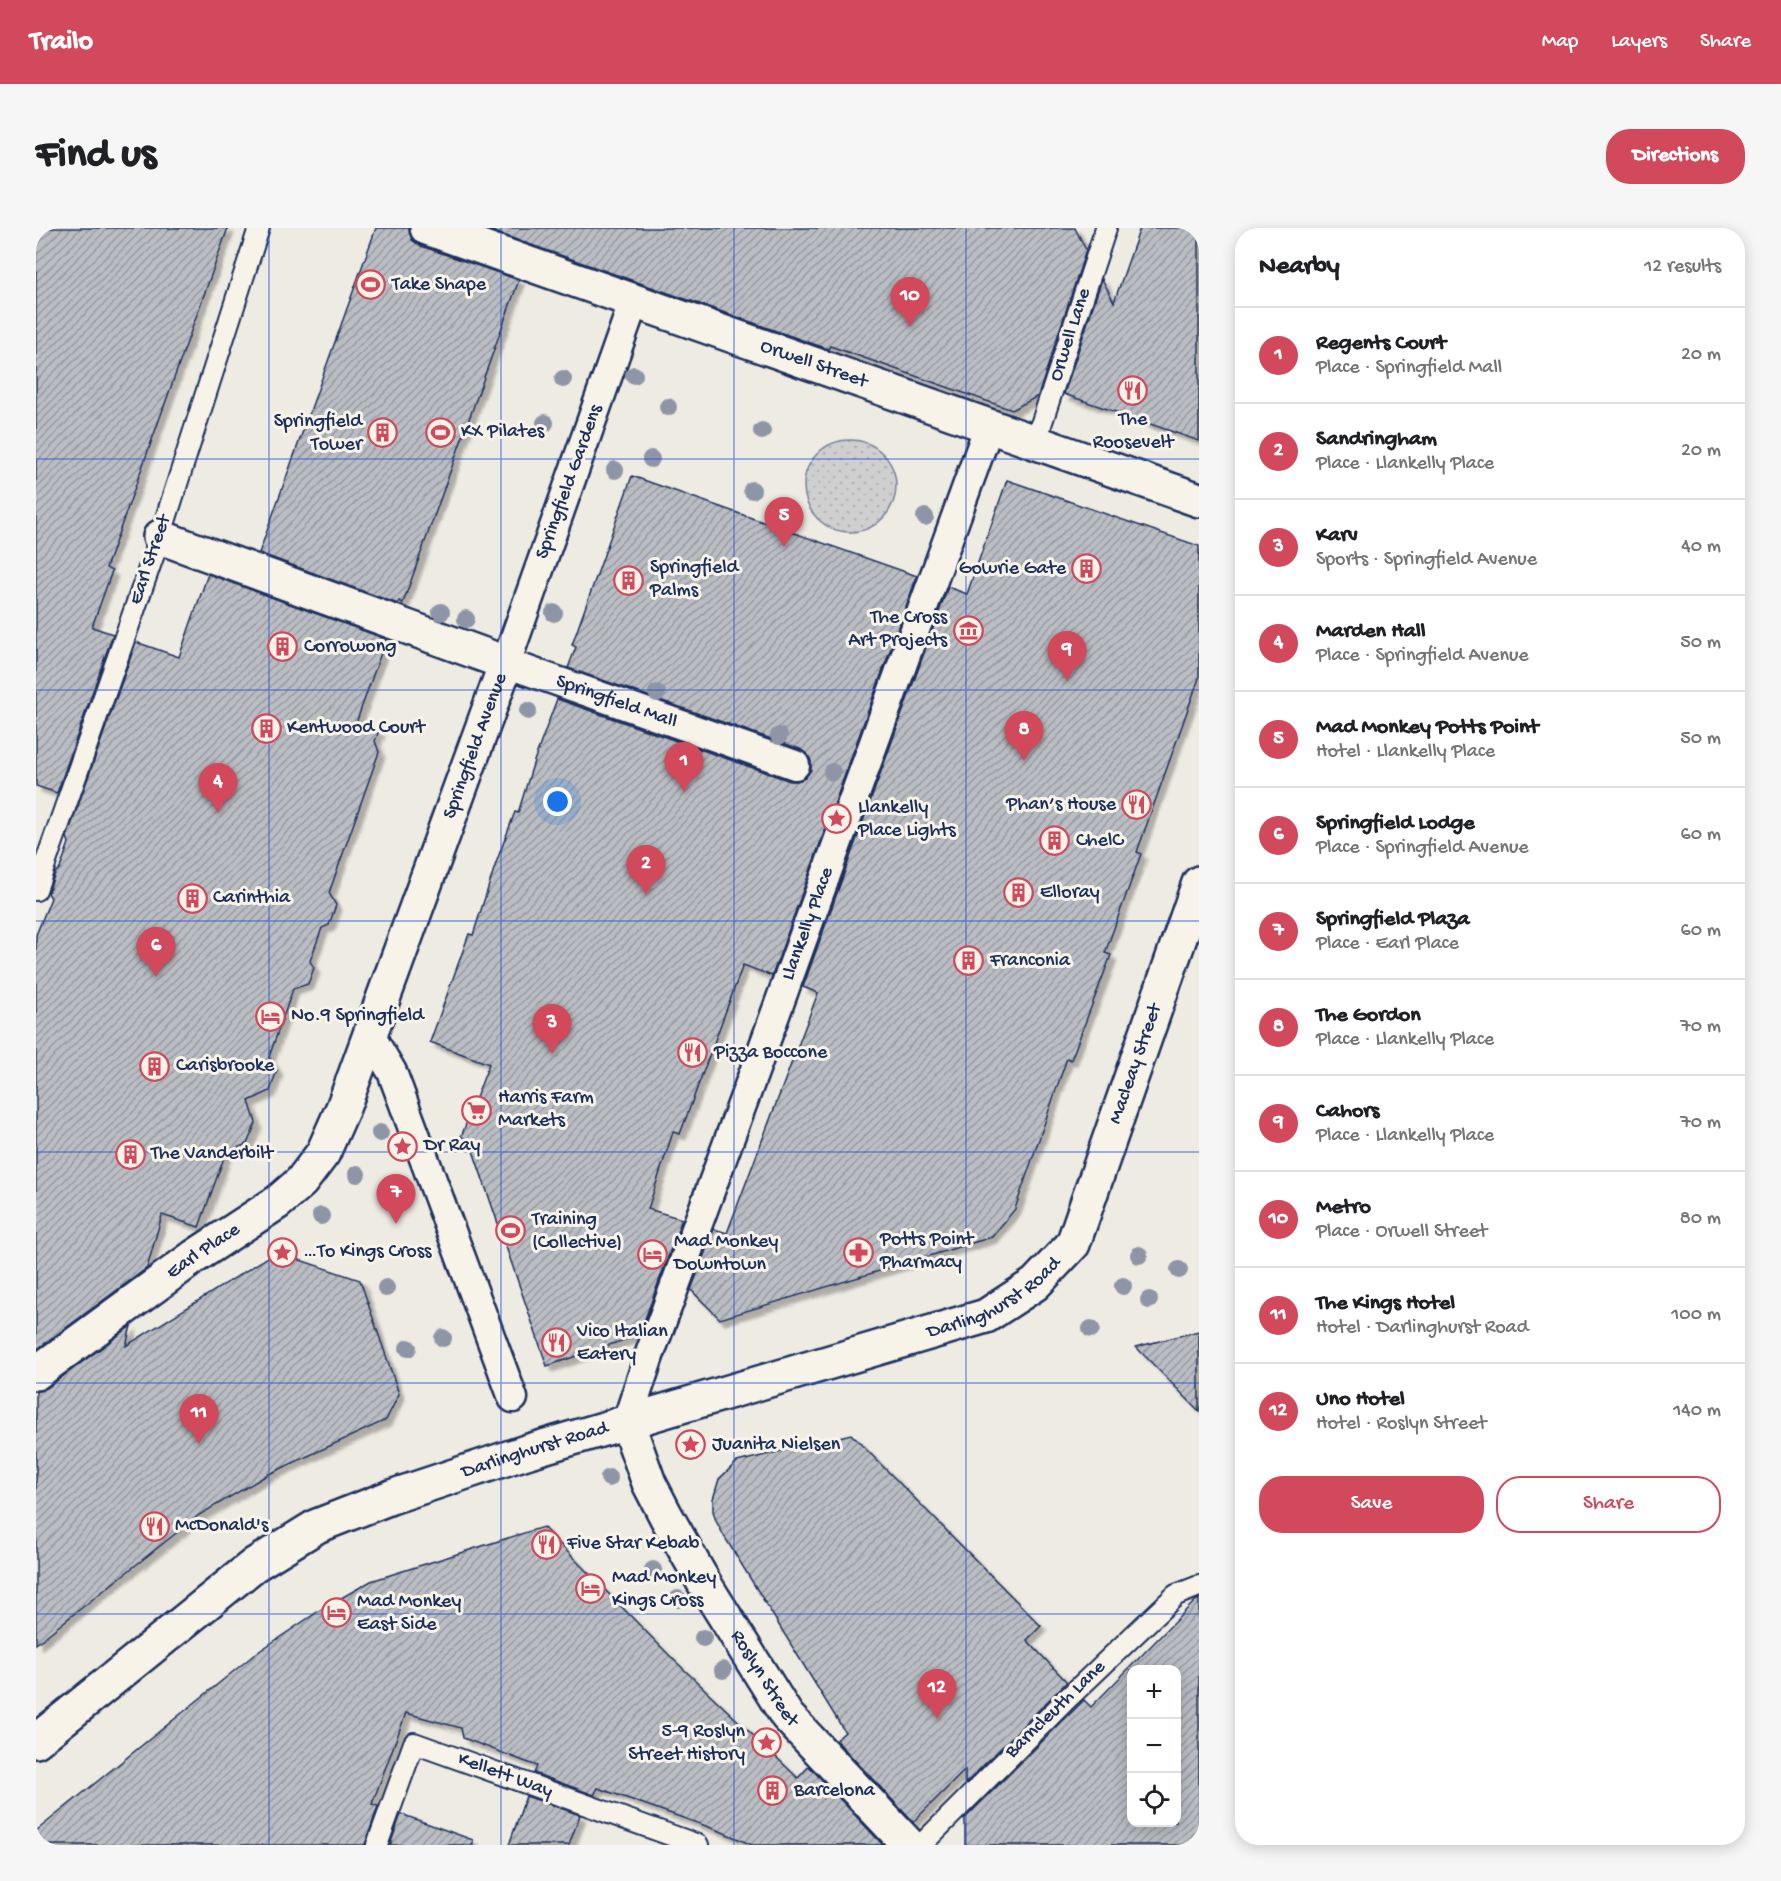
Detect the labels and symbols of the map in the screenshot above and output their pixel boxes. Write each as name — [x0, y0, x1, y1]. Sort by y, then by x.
sports icon: Take Shape — [355, 269, 387, 301]
place label: Take Shape — [391, 274, 487, 297]
pin: 10 — [890, 278, 930, 327]
street label: Orwell Lane — [1045, 285, 1097, 385]
street label: Orwell Street — [757, 335, 872, 394]
restaurant icon: The Roosevelt — [1117, 374, 1149, 406]
street label: Springfield Gardens — [531, 401, 609, 562]
place label: The Roosevelt — [1093, 409, 1175, 455]
place label: Springfield Tower — [274, 411, 364, 457]
sports icon: KX Pilates — [424, 416, 456, 448]
building icon: Springfield Tower — [367, 417, 399, 449]
place label: KX Pilates — [461, 421, 545, 444]
pin: 5 — [764, 498, 804, 547]
street label: Earl Street — [125, 511, 178, 608]
building icon: Gowrie Gate — [1071, 553, 1103, 585]
place label: Springfield Palms — [649, 557, 741, 603]
place label: Gowrie Gate — [959, 558, 1067, 581]
building icon: Springfield Palms — [613, 564, 645, 596]
place label: The Cross Art Projects — [848, 607, 948, 653]
museum icon: The Cross Art Projects — [952, 614, 984, 646]
building icon: Corrowong — [267, 631, 299, 663]
pin: 9 — [1048, 632, 1086, 681]
place label: Corrowong — [304, 636, 397, 659]
street label: Springfield Avenue — [438, 669, 513, 822]
street label: Springfield Mall — [553, 670, 680, 734]
building icon: Kentwood Court — [250, 712, 282, 744]
pin: 8 — [1004, 712, 1044, 761]
place label: Kentwood Court — [287, 717, 426, 740]
pin: 1 — [664, 742, 704, 792]
pin: 4 — [198, 764, 237, 813]
your location — [543, 787, 572, 816]
restaurant icon: Phan’s House — [1121, 789, 1153, 821]
place label: Phan’s House — [1005, 794, 1117, 817]
place label: Llankelly Place Lights — [857, 797, 956, 843]
place icon: Llankelly Place Lights — [821, 803, 853, 835]
building icon: ChelC — [1039, 825, 1071, 857]
place label: ChelC — [1076, 830, 1124, 853]
pin: 2 — [626, 846, 666, 895]
street label: Llankelly Place — [777, 864, 839, 984]
building icon: Elloray — [1003, 877, 1035, 909]
building icon: Carinthia — [176, 882, 208, 914]
place label: Elloray — [1040, 882, 1100, 905]
place label: Carinthia — [213, 887, 291, 910]
pin: 6 — [136, 928, 176, 977]
building icon: Franconia — [953, 945, 985, 977]
place label: Franconia — [989, 950, 1071, 973]
street label: Macleay Street — [1104, 999, 1168, 1127]
hotel icon: No.9 Springfield — [254, 1000, 286, 1032]
pin: 3 — [532, 1004, 572, 1054]
place label: No.9 Springfield — [291, 1005, 426, 1028]
restaurant icon: Pizza Boccone — [677, 1037, 709, 1069]
place label: Pizza Boccone — [713, 1042, 828, 1065]
building icon: Carisbrooke — [139, 1050, 171, 1082]
place label: Carisbrooke — [176, 1055, 275, 1078]
place label: Harris Farm Markets — [498, 1087, 594, 1133]
supermarket icon: Harris Farm Markets — [461, 1094, 493, 1126]
place icon: Dr Ray — [387, 1130, 419, 1162]
place label: Dr Ray — [422, 1135, 480, 1158]
building icon: The Vanderbilt — [114, 1138, 146, 1170]
place label: The Vanderbilt — [150, 1143, 275, 1166]
pin: 7 — [376, 1174, 416, 1224]
place label: Training (Collective) — [531, 1209, 622, 1255]
sports icon: Training (Collective) — [495, 1215, 527, 1247]
street label: Earl Place — [162, 1218, 245, 1284]
place label: Potts Point Pharmacy — [879, 1229, 975, 1275]
place label: Mad Monkey Downtown — [672, 1231, 778, 1277]
place icon: …To Kings Cross — [266, 1236, 298, 1268]
pharmacy icon: Potts Point Pharmacy — [843, 1236, 875, 1268]
hotel icon: Mad Monkey Downtown — [637, 1238, 669, 1270]
place label: …To Kings Cross — [303, 1241, 432, 1264]
street label: Darlinghurst Road — [923, 1251, 1068, 1345]
place label: Vico Italian Eatery — [576, 1321, 668, 1367]
restaurant icon: Vico Italian Eatery — [540, 1327, 572, 1359]
pin: 11 — [180, 1394, 218, 1444]
street label: Darlinghurst Road — [457, 1416, 613, 1485]
place icon: Juanita Nielsen — [675, 1429, 707, 1461]
place label: Juanita Nielsen — [712, 1434, 841, 1457]
restaurant icon: McDonald's — [138, 1510, 170, 1542]
place label: McDonald's — [175, 1515, 269, 1538]
restaurant icon: Five Star Kebab — [530, 1528, 562, 1560]
place label: Five Star Kebab — [566, 1533, 700, 1556]
place label: Mad Monkey Kings Cross — [612, 1567, 716, 1613]
hotel icon: Mad Monkey Kings Cross — [575, 1573, 607, 1605]
place label: Mad Monkey East Side — [357, 1591, 461, 1637]
hotel icon: Mad Monkey East Side — [320, 1597, 352, 1629]
street label: Roslyn Street — [725, 1626, 804, 1733]
street label: Barncleuth Lane — [1000, 1656, 1111, 1764]
pin: 12 — [918, 1670, 956, 1719]
place label: 5-9 Roslyn Street History — [628, 1721, 745, 1767]
place icon: 5-9 Roslyn Street History — [750, 1727, 782, 1759]
street label: Kellett Way — [454, 1748, 556, 1804]
building icon: Barcelona — [757, 1775, 789, 1807]
place label: Barcelona — [793, 1780, 876, 1803]

